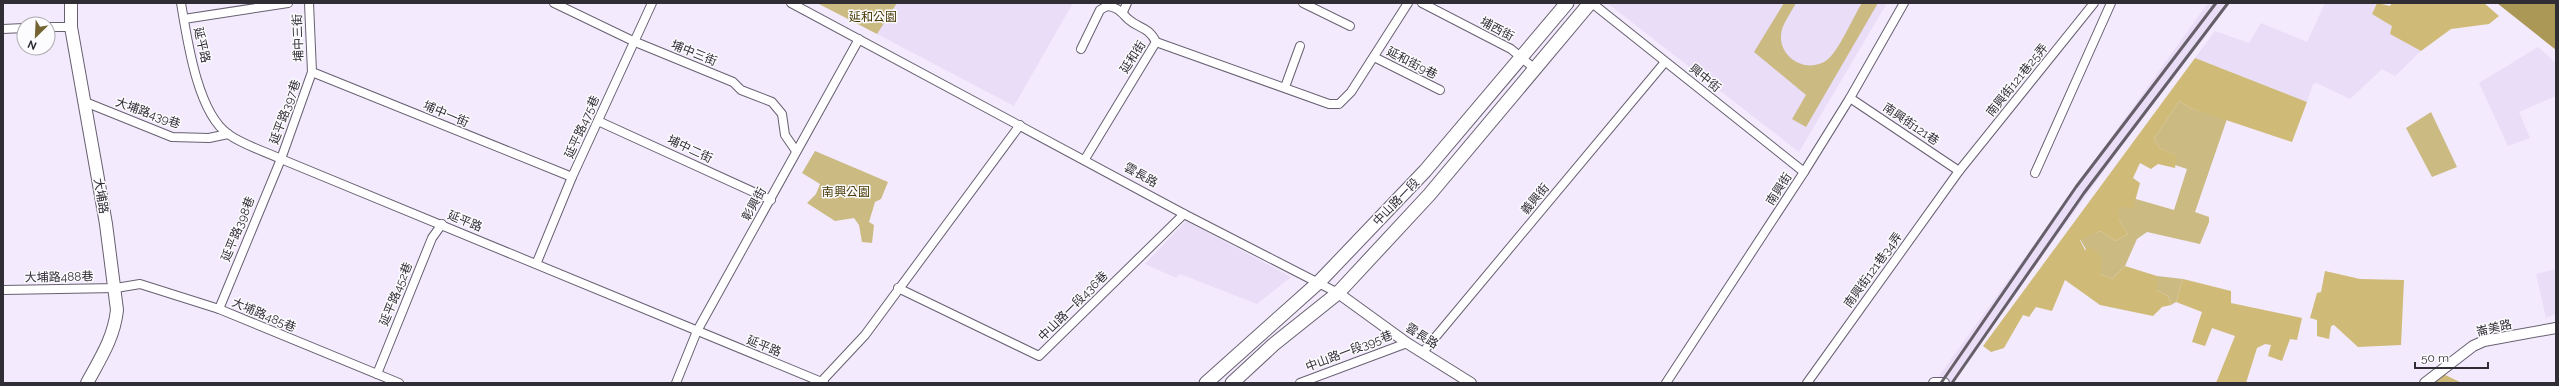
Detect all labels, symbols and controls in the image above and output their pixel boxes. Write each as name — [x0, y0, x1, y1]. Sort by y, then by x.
park label: 延和公園 — [849, 10, 897, 24]
street label: 埔中三街 — [290, 14, 306, 62]
street label: 埔西街 — [1478, 14, 1516, 44]
north arrow — [16, 16, 56, 56]
street label: 延平路 — [191, 26, 213, 64]
text: N — [26, 37, 39, 52]
street label: 埔中三街 — [669, 38, 719, 68]
street label: 延和街 — [1117, 38, 1149, 76]
street label: 南興街121巷25弄 — [1983, 41, 2051, 119]
street label: 延和街9巷 — [1384, 44, 1440, 82]
street label: 興中街 — [1687, 61, 1723, 95]
street label: 延平路397巷 — [267, 78, 303, 146]
street label: 延平路475巷 — [562, 93, 602, 161]
street label: 大埔路439巷 — [114, 95, 182, 131]
street label: 埔中一街 — [421, 98, 471, 130]
street label: 南興街121巷 — [1880, 100, 1942, 148]
street label: 埔中二街 — [665, 133, 715, 165]
street label: 雲長路 — [1122, 160, 1160, 190]
street label: 南興街 — [1763, 170, 1795, 208]
street label: 中山路一段 — [1370, 176, 1422, 228]
street label: 大埔路 — [91, 177, 111, 215]
street label: 義興街 — [1518, 181, 1552, 217]
street label: 彰興街 — [739, 185, 769, 223]
park label: 南興公園 — [822, 185, 870, 199]
street label: 延平路398巷 — [219, 195, 257, 263]
street label: 延平路 — [446, 208, 484, 234]
street label: 南興街121巷34弄 — [1841, 230, 1905, 310]
street label: 延平路452巷 — [377, 260, 415, 328]
street label: 中山路一段436巷 — [1035, 268, 1111, 344]
street label: 大埔路488巷 — [24, 269, 94, 285]
street label: 大埔路485巷 — [230, 295, 298, 335]
street label: 崙美路 — [2475, 317, 2513, 339]
street label: 雲長路 — [1403, 321, 1441, 351]
street label: 中山路一段395巷 — [1304, 328, 1394, 374]
street label: 延平路 — [745, 333, 783, 359]
scale bar — [2415, 344, 2488, 370]
text: 50 m — [2421, 351, 2449, 365]

